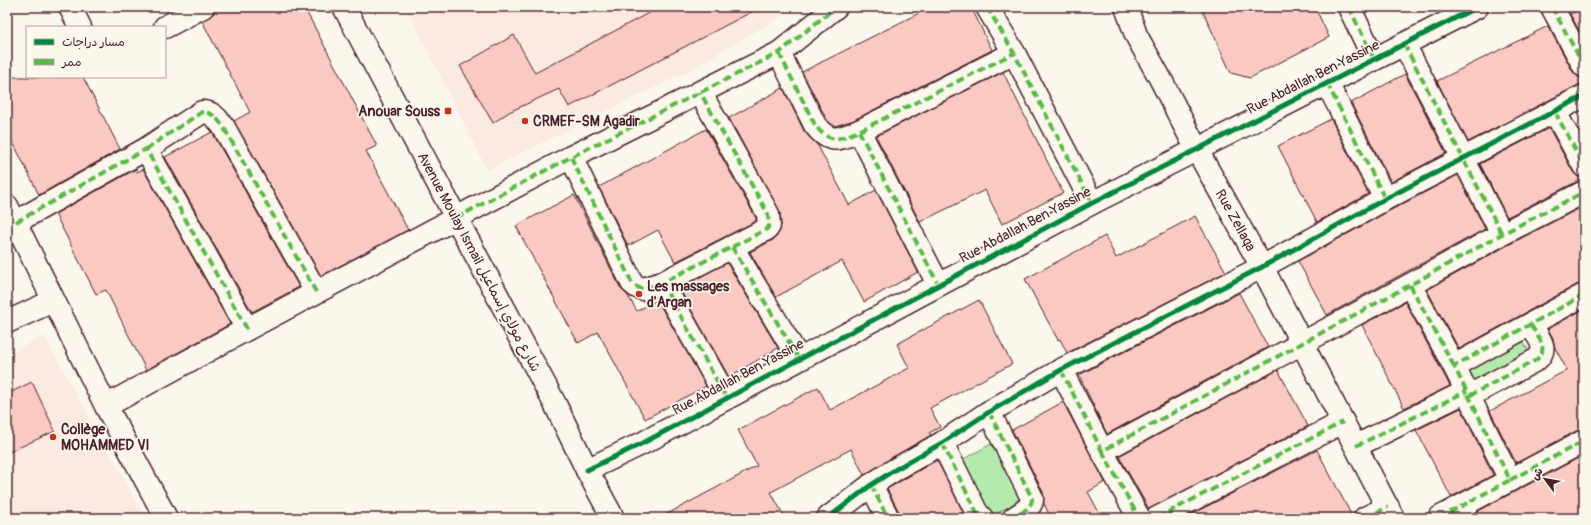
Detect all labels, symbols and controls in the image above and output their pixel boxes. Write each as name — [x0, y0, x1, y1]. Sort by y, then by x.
legend — [26, 26, 166, 78]
text: مسار دراجات — [62, 35, 125, 50]
street label: Rue Abdallah Ben Yassine — [1244, 36, 1382, 118]
text: ممر — [61, 55, 81, 70]
place label: Anouar Souss — [358, 103, 441, 120]
marker: Anouar Souss — [443, 106, 453, 116]
place label: CRMEF-SM Agadir — [533, 113, 641, 130]
marker: CRMEF-SM Agadir — [520, 116, 530, 126]
street label: Avenue Moulay Ismail شارع مولاي إسماعيل — [412, 149, 544, 376]
street label: Rue Abdallah Ben Yassine — [956, 183, 1094, 267]
street label: Rue Zellaqa — [1212, 186, 1260, 254]
place label: Les massages d'Argan — [647, 278, 730, 311]
marker: Les massages d'Argan — [634, 289, 644, 299]
street label: Rue Abdallah Ben Yassine — [669, 335, 807, 419]
place label: Collège MOHAMMED VI — [61, 421, 150, 454]
marker: Collège MOHAMMED VI — [48, 432, 58, 442]
north arrow — [1525, 459, 1565, 499]
text: ش — [1528, 465, 1546, 483]

